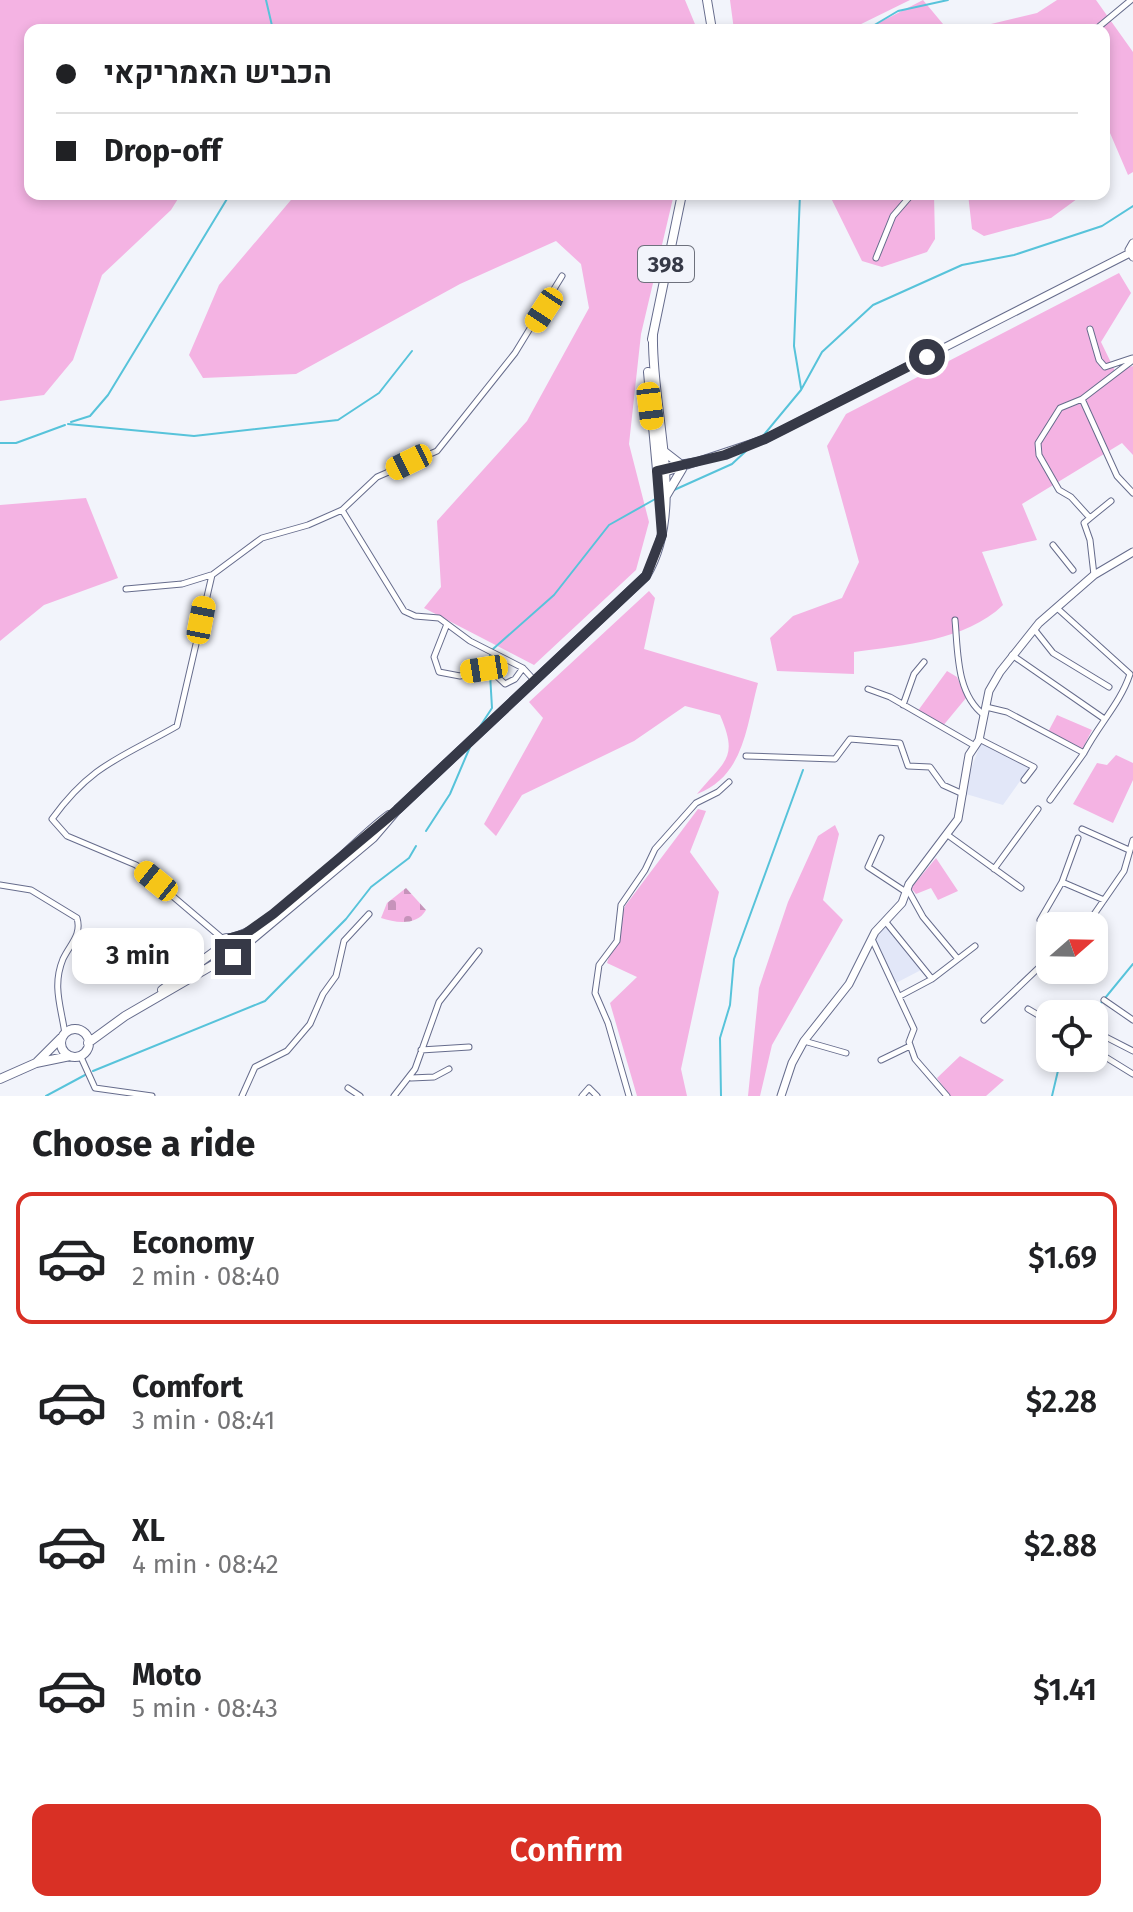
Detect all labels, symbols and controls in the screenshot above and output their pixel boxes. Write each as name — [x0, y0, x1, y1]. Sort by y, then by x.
text: הכביש האמריקאי — [104, 55, 332, 91]
text: Drop-off — [104, 133, 221, 169]
road number: 398 — [638, 246, 694, 282]
car — [521, 283, 567, 337]
route start — [909, 339, 945, 375]
car — [635, 381, 665, 431]
car — [382, 441, 436, 483]
car — [185, 594, 217, 646]
car — [458, 653, 510, 685]
car — [130, 857, 182, 905]
north arrow — [1036, 912, 1108, 984]
map controls — [1036, 912, 1108, 1072]
callout: 3 min — [73, 929, 205, 985]
route end — [215, 939, 251, 975]
text: 3 min — [106, 940, 170, 971]
button: locate — [1036, 1000, 1108, 1072]
text: Choose a ride — [32, 1122, 255, 1166]
icon: car — [36, 1222, 108, 1294]
text: Economy — [132, 1225, 254, 1261]
text: $1.69 — [1028, 1240, 1097, 1276]
text: 2 min · 08:40 — [132, 1261, 280, 1292]
icon: car — [36, 1366, 108, 1438]
text: Comfort — [132, 1369, 243, 1405]
text: $2.28 — [1026, 1384, 1097, 1420]
text: 3 min · 08:41 — [132, 1405, 275, 1436]
icon: car — [36, 1510, 108, 1582]
text: XL — [132, 1513, 165, 1549]
text: $2.88 — [1024, 1528, 1097, 1564]
text: 4 min · 08:42 — [132, 1549, 279, 1580]
icon: car — [36, 1654, 108, 1726]
text: Moto — [132, 1657, 202, 1693]
text: $1.41 — [1033, 1672, 1097, 1708]
text: 5 min · 08:43 — [132, 1693, 278, 1724]
button: Confirm — [32, 1804, 1101, 1896]

